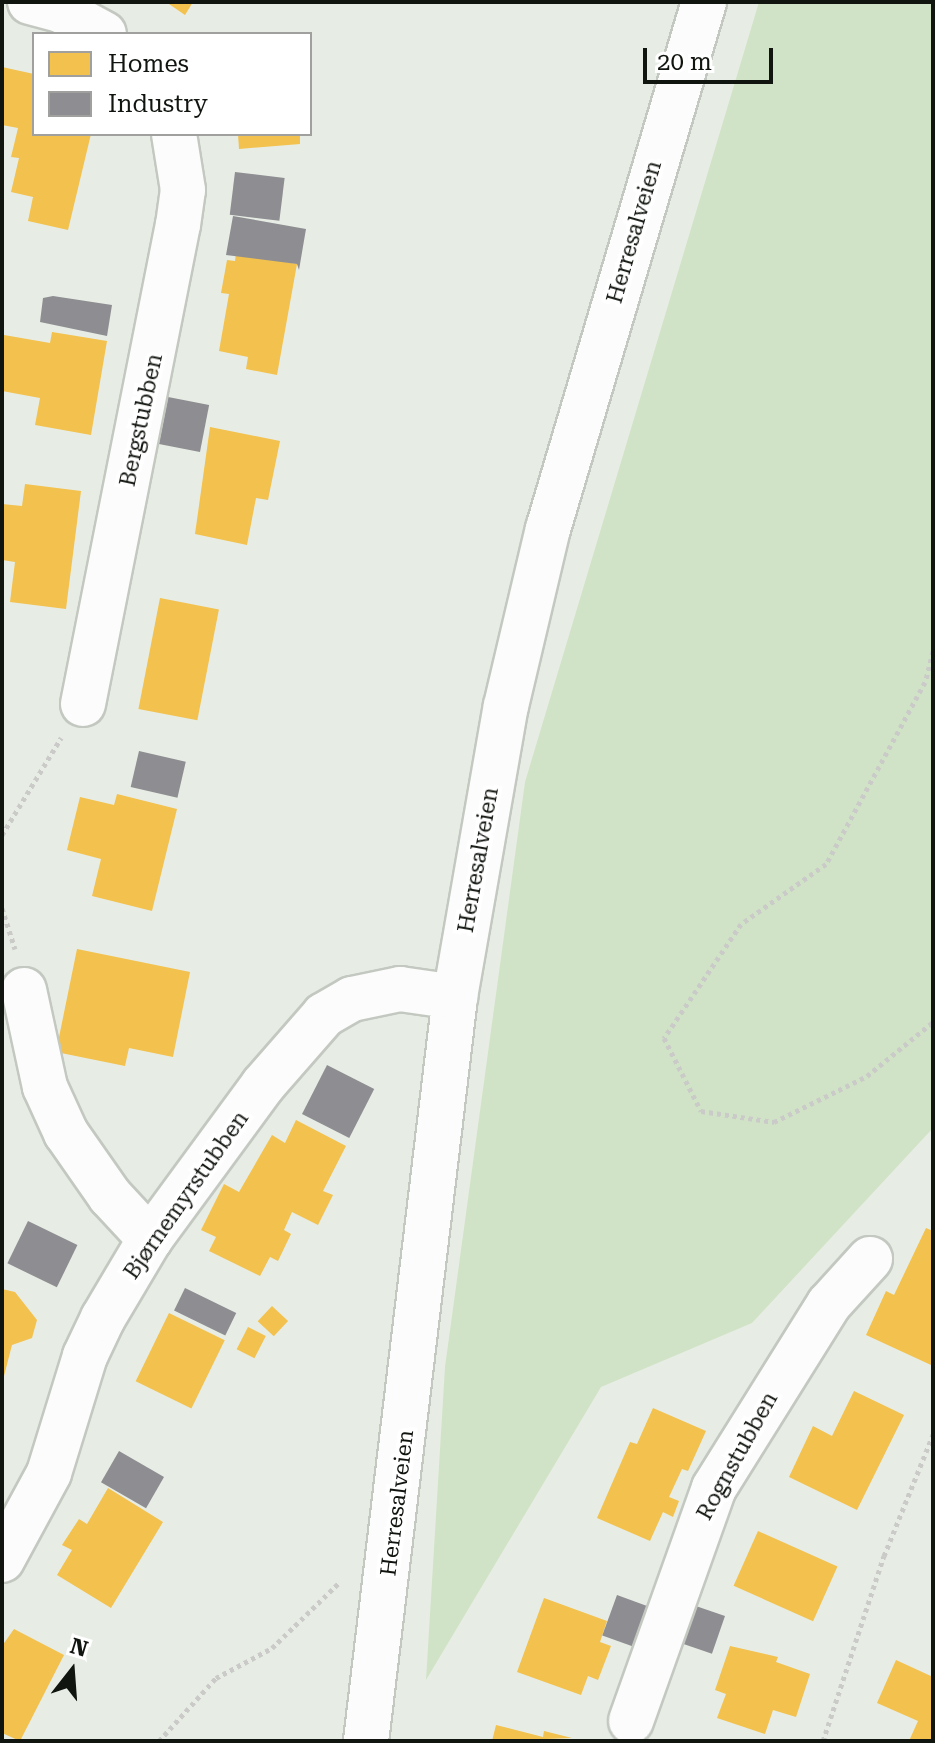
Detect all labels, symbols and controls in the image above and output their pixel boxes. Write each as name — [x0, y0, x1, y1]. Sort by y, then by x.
legend — [32, 32, 312, 136]
scale bar — [647, 32, 777, 82]
text: 20 m — [657, 48, 712, 76]
text: Homes — [108, 50, 189, 78]
text: Industry — [108, 90, 208, 118]
street label: Herresalveien — [601, 158, 667, 306]
street label: Bergstubben — [114, 351, 168, 489]
street label: Herresalveien — [452, 785, 504, 935]
street label: Bjørnemyrstubben — [118, 1106, 254, 1284]
street label: Rognstubben — [691, 1387, 783, 1525]
street label: Herresalveien — [375, 1429, 419, 1577]
north arrow — [32, 1631, 112, 1711]
text: N — [67, 1633, 91, 1662]

